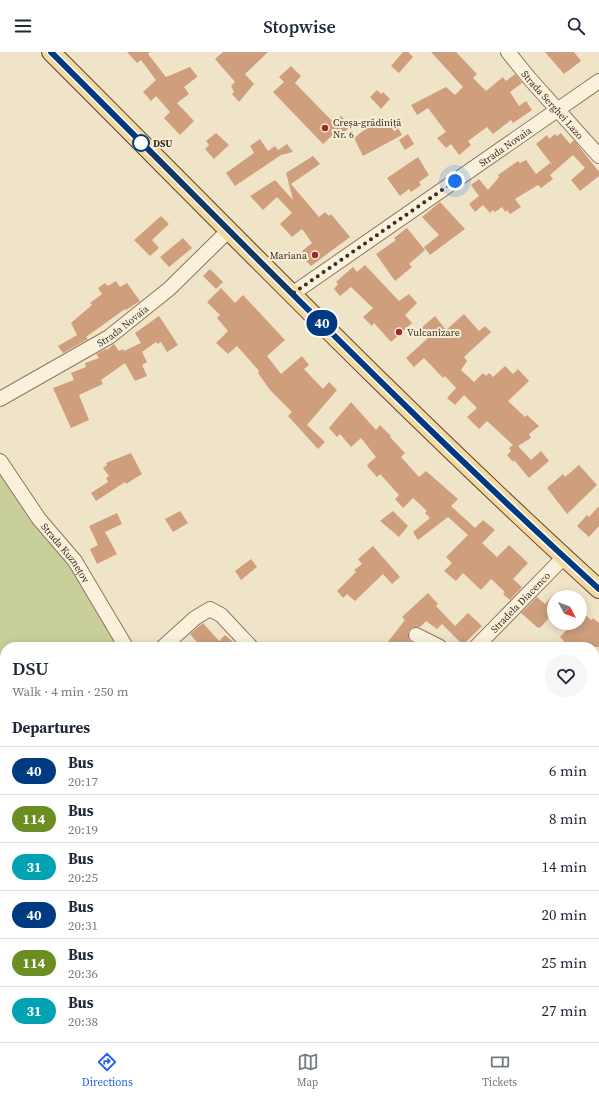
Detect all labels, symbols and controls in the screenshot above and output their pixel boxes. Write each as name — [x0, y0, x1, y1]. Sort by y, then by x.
text: Stopwise — [263, 14, 336, 39]
icon: menu — [12, 15, 34, 37]
icon: search — [565, 15, 587, 37]
street label: Strada Serghei Lazo — [519, 68, 587, 142]
place label: Creșa-grădiniță Nr. 6 — [333, 116, 402, 141]
marker: Creșa-grădiniță Nr. 6 — [320, 123, 330, 133]
street label: Strada Novaia — [476, 123, 534, 169]
marker: DSU — [132, 134, 150, 152]
place label: DSU — [153, 137, 173, 150]
your location — [445, 171, 465, 191]
place label: Mariana — [270, 249, 308, 262]
marker: Mariana — [310, 250, 320, 260]
street label: Strada Novaia — [94, 301, 151, 349]
line badge: 40 — [304, 310, 340, 336]
text: 40 — [314, 313, 330, 333]
place label: Vulcanizare — [407, 326, 460, 339]
marker: Vulcanizare — [394, 327, 404, 337]
street label: Strada Kuznețov — [39, 520, 93, 585]
street label: Stradela Diacenco — [487, 568, 553, 635]
north arrow — [547, 590, 587, 630]
map controls — [547, 590, 587, 630]
text: DSU — [12, 655, 49, 681]
button: heart — [545, 655, 587, 697]
text: Walk · 4 min · 250 m — [12, 683, 128, 700]
text: Departures — [12, 717, 90, 738]
text: Bus — [68, 752, 94, 773]
text: 6 min — [549, 760, 587, 781]
text: 40 — [26, 761, 42, 781]
text: 20:17 — [68, 773, 98, 790]
text: Bus — [68, 800, 94, 821]
text: 8 min — [549, 808, 587, 829]
text: 114 — [23, 809, 45, 829]
text: 20:19 — [68, 821, 98, 838]
text: Bus — [68, 848, 94, 869]
text: 14 min — [541, 856, 587, 877]
text: 31 — [26, 857, 42, 877]
text: 20:25 — [68, 869, 98, 886]
text: Bus — [68, 896, 94, 917]
text: 20 min — [541, 904, 587, 925]
text: 40 — [26, 905, 42, 925]
text: 20:31 — [68, 917, 98, 934]
text: Bus — [68, 944, 94, 965]
text: 25 min — [541, 952, 587, 973]
text: 114 — [23, 953, 45, 973]
text: 20:36 — [68, 965, 98, 982]
text: Bus — [68, 992, 94, 1013]
text: 27 min — [541, 1000, 587, 1021]
text: 31 — [26, 1001, 42, 1021]
text: 20:38 — [68, 1013, 98, 1030]
tab: Directions — [82, 1051, 133, 1090]
tab: Map — [297, 1051, 319, 1090]
tab: Tickets — [482, 1051, 517, 1090]

